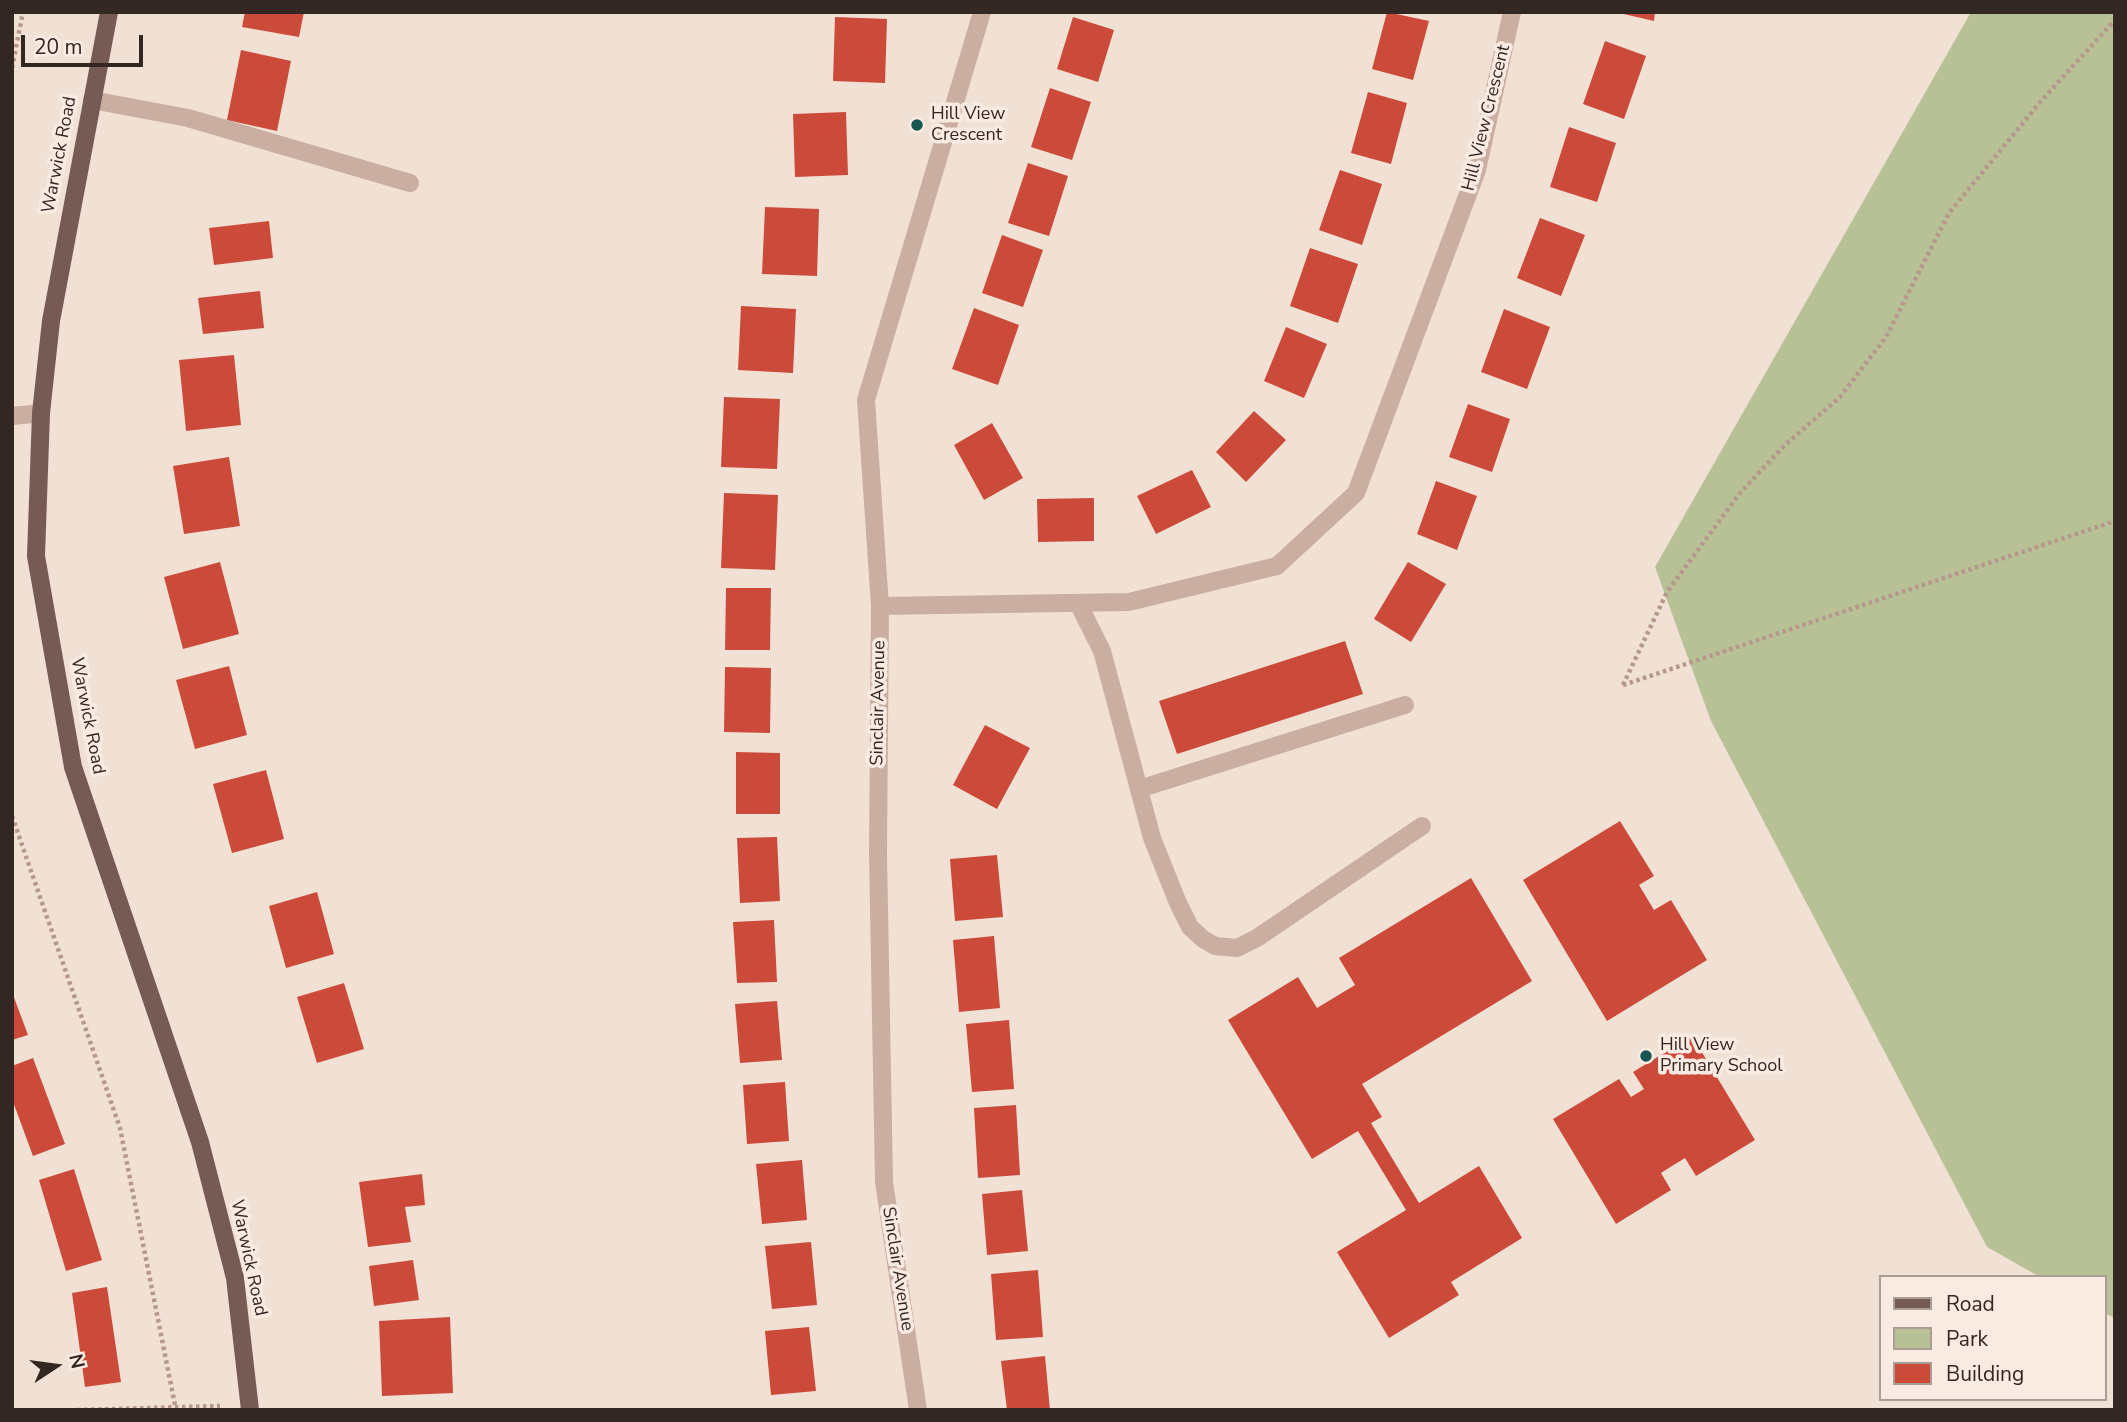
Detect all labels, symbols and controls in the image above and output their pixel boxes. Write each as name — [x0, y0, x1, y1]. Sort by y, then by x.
scale bar — [24, 21, 147, 65]
text: 20 m — [34, 33, 83, 61]
street label: Hill View Crescent — [1458, 43, 1516, 193]
street label: Warwick Road — [38, 95, 82, 215]
place label: Hill View Crescent — [931, 104, 1005, 146]
marker: Hill View Crescent — [909, 117, 925, 133]
street label: Sinclair Avenue — [867, 640, 891, 766]
street label: Warwick Road — [65, 656, 109, 776]
place label: Hill View Primary School — [1660, 1035, 1783, 1078]
marker: Hill View Primary School — [1638, 1048, 1654, 1064]
street label: Warwick Road — [225, 1198, 271, 1318]
street label: Sinclair Avenue — [877, 1205, 917, 1333]
legend — [1878, 1275, 2106, 1401]
text: Road — [1946, 1290, 1995, 1318]
text: Park — [1946, 1325, 1988, 1353]
north arrow — [21, 1331, 91, 1401]
text: N — [62, 1351, 91, 1371]
text: Building — [1946, 1360, 2024, 1388]

